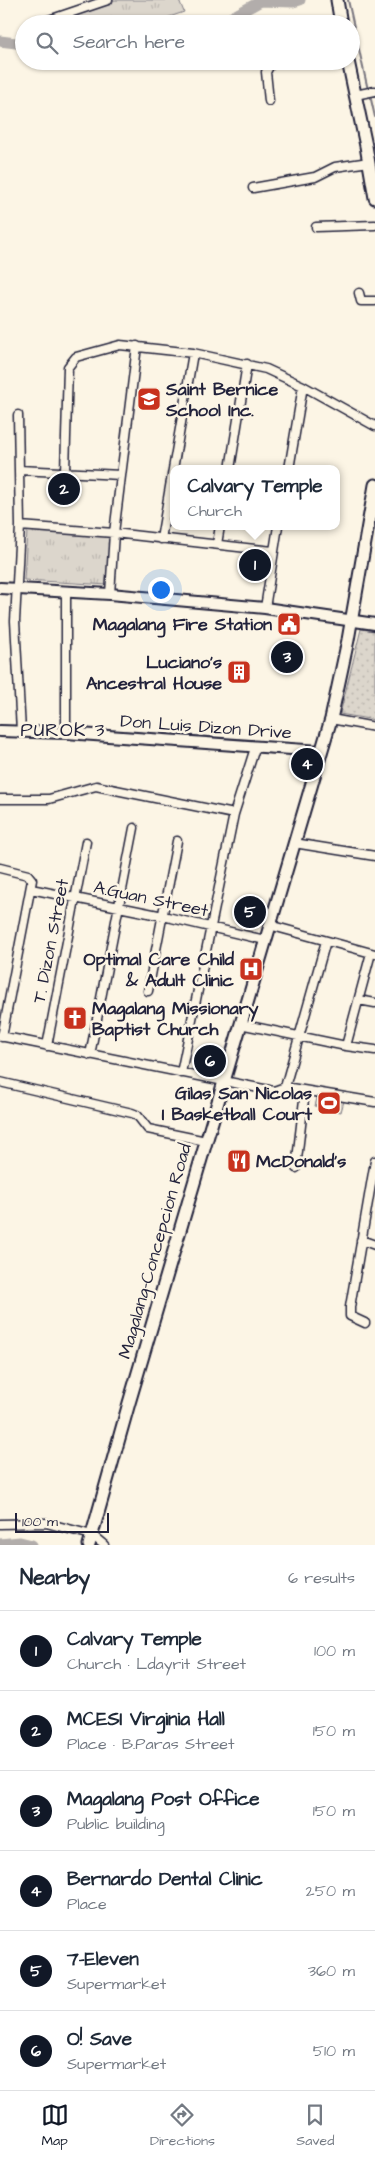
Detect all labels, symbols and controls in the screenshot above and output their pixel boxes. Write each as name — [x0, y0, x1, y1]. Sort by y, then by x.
search box — [15, 15, 360, 70]
icon: search — [33, 29, 61, 57]
text: Search here — [73, 29, 185, 56]
place label: Saint Bernice School Inc. — [165, 377, 279, 423]
school or university icon: Saint Bernice School Inc. — [136, 386, 162, 412]
popup — [170, 465, 340, 530]
pin: 2 — [48, 470, 80, 508]
text: Calvary Temple — [188, 473, 322, 500]
text: Church — [188, 500, 242, 522]
pin: 1 — [239, 546, 271, 584]
your location — [148, 577, 174, 603]
public building icon: Magalang Fire Station — [276, 611, 302, 637]
place label: Magalang Fire Station — [93, 612, 272, 638]
pin: 3 — [271, 638, 303, 676]
place label: Luciano's Ancestral House — [86, 650, 222, 696]
building icon: Luciano's Ancestral House — [226, 659, 252, 685]
street label: Don Luis Dizon Drive — [120, 709, 293, 745]
district label: PUROK 3 — [21, 717, 105, 744]
pin: 4 — [291, 745, 323, 783]
street label: A.Guan Street — [91, 875, 211, 923]
street label: T. Dizon Street — [27, 876, 75, 1005]
pin: 5 — [234, 893, 266, 931]
place label: Optimal Care Child & Adult Clinic — [83, 947, 235, 993]
hospital icon: Optimal Care Child & Adult Clinic — [238, 956, 264, 982]
place label: Magalang Missionary Baptist Church — [92, 996, 259, 1042]
church icon: Magalang Missionary Baptist Church — [62, 1005, 88, 1031]
pin: 6 — [194, 1042, 226, 1080]
place label: Gilas San Nicolas I Basketball Court — [162, 1081, 313, 1127]
sports icon: Gilas San Nicolas I Basketball Court — [316, 1090, 342, 1116]
street label: Magalang-Concepcion Road — [112, 1140, 199, 1362]
restaurant icon: McDonald's — [226, 1148, 252, 1174]
place label: McDonald's — [256, 1149, 346, 1174]
scale bar — [15, 1510, 109, 1533]
text: 100 m — [22, 1512, 58, 1532]
text: Nearby — [20, 1563, 90, 1592]
text: 6 results — [288, 1567, 355, 1589]
text: Calvary Temple — [67, 1626, 202, 1653]
text: 1 — [35, 1640, 37, 1662]
text: 100 m — [314, 1640, 355, 1662]
text: Church · Ldayrit Street — [67, 1653, 246, 1675]
text: MCESI Virginia Hall — [67, 1706, 225, 1733]
text: 2 — [31, 1720, 41, 1742]
text: 150 m — [313, 1720, 355, 1742]
text: Place · B.Paras Street — [67, 1733, 234, 1755]
text: Magalang Post Office — [67, 1786, 260, 1813]
text: 3 — [32, 1800, 40, 1822]
text: 150 m — [313, 1800, 355, 1822]
text: Public building — [67, 1813, 165, 1835]
text: Bernardo Dental Clinic — [67, 1866, 263, 1893]
text: 4 — [31, 1880, 41, 1902]
text: 250 m — [306, 1880, 355, 1902]
text: Place — [67, 1893, 107, 1915]
text: 7-Eleven — [67, 1946, 139, 1973]
text: 5 — [30, 1960, 42, 1982]
text: 360 m — [308, 1960, 355, 1982]
text: Supermarket — [67, 1973, 166, 1995]
text: O! Save — [67, 2026, 132, 2053]
text: 6 — [31, 2040, 41, 2062]
text: 510 m — [313, 2040, 355, 2062]
text: Supermarket — [67, 2053, 166, 2075]
tab: Map — [41, 2101, 69, 2151]
tab: Directions — [150, 2101, 215, 2151]
tab: Saved — [296, 2101, 334, 2151]

